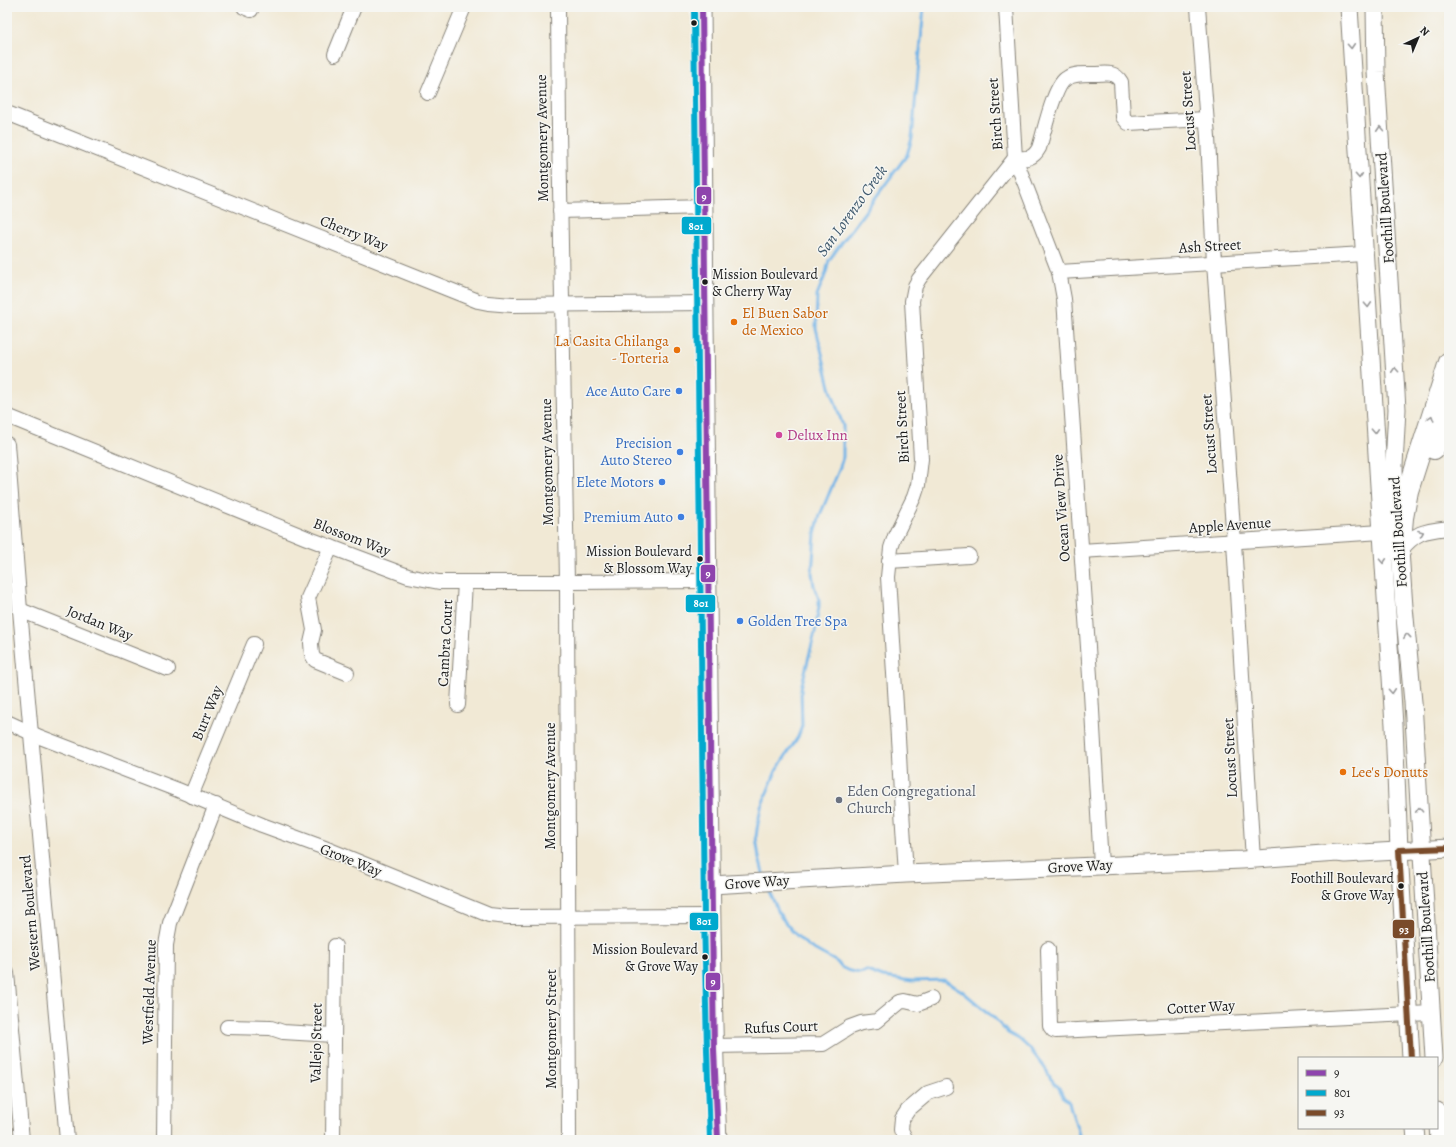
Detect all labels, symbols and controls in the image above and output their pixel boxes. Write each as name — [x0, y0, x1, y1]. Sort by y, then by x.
unlabelled marker — [689, 18, 699, 28]
north arrow — [1398, 18, 1438, 58]
text: N — [1417, 23, 1433, 39]
one-way arrow — [1347, 43, 1356, 49]
street label: Locust Street — [1175, 70, 1201, 152]
street label: Montgomery Avenue — [531, 74, 553, 202]
street label: Birch Street — [982, 77, 1008, 151]
one-way arrow — [1375, 126, 1384, 132]
street label: Foothill Boulevard — [1371, 151, 1399, 264]
water label: San Lorenzo Creek — [811, 161, 893, 261]
one-way arrow — [1355, 173, 1364, 179]
line badge: 9 — [696, 186, 712, 205]
text: 9 — [701, 189, 707, 204]
street label: Cherry Way — [317, 210, 391, 256]
line badge: 801 — [681, 216, 712, 235]
text: 801 — [689, 219, 703, 234]
street label: Ash Street — [1177, 234, 1242, 258]
place label: Mission Boulevard & Cherry Way — [712, 265, 818, 301]
marker: Mission Boulevard & Cherry Way — [700, 277, 710, 287]
one-way arrow — [1363, 302, 1372, 308]
place label: El Buen Sabor de Mexico — [742, 303, 828, 340]
marker: El Buen Sabor de Mexico — [729, 317, 739, 327]
place label: La Casita Chilanga - Torteria — [555, 331, 669, 368]
marker: La Casita Chilanga - Torteria — [672, 345, 682, 355]
one-way arrow — [1390, 367, 1399, 373]
place label: Ace Auto Care — [585, 381, 671, 401]
marker: Ace Auto Care — [674, 386, 684, 396]
street label: Birch Street — [890, 390, 914, 464]
street label: Locust Street — [1196, 393, 1222, 475]
street label: Montgomery Avenue — [536, 398, 558, 526]
one-way arrow — [1426, 415, 1435, 422]
place label: Delux Inn — [787, 425, 848, 445]
one-way arrow — [1371, 428, 1380, 434]
marker: Delux Inn — [774, 430, 784, 440]
place label: Precision Auto Stereo — [600, 433, 672, 470]
marker: Precision Auto Stereo — [675, 447, 685, 457]
street label: Ocean View Drive — [1047, 453, 1075, 563]
place label: Elete Motors — [576, 472, 654, 492]
street label: Foothill Boulevard — [1384, 475, 1412, 588]
marker: Elete Motors — [657, 477, 667, 487]
place label: Premium Auto — [583, 507, 673, 527]
marker: Premium Auto — [676, 512, 686, 522]
street label: Apple Avenue — [1187, 512, 1272, 538]
street label: Blossom Way — [310, 513, 394, 561]
one-way arrow — [1418, 530, 1425, 538]
place label: Mission Boulevard & Blossom Way — [586, 542, 693, 578]
marker: Mission Boulevard & Blossom Way — [695, 554, 705, 564]
one-way arrow — [1379, 558, 1388, 564]
line badge: 9 — [700, 564, 716, 583]
text: 9 — [705, 566, 711, 581]
line badge: 801 — [685, 594, 716, 613]
text: 801 — [694, 596, 708, 611]
street label: Cambra Court — [433, 599, 457, 687]
street label: Jordan Way — [64, 601, 136, 645]
place label: Golden Tree Spa — [748, 611, 847, 631]
marker: Golden Tree Spa — [735, 616, 745, 626]
one-way arrow — [1402, 633, 1411, 639]
street label: Burr Way — [187, 682, 227, 744]
one-way arrow — [1387, 688, 1396, 694]
street label: Locust Street — [1218, 717, 1242, 799]
street label: Montgomery Avenue — [540, 722, 560, 850]
place label: Lee's Donuts — [1351, 762, 1428, 782]
marker: Lee's Donuts — [1338, 767, 1348, 777]
place label: Eden Congregational Church — [847, 781, 976, 818]
marker: Eden Congregational Church — [834, 795, 844, 805]
one-way arrow — [1415, 807, 1423, 813]
street label: Grove Way — [317, 839, 385, 882]
street label: Western Boulevard — [15, 853, 45, 973]
street label: Grove Way — [1047, 854, 1113, 878]
place label: Foothill Boulevard & Grove Way — [1290, 869, 1395, 905]
street label: Grove Way — [724, 870, 790, 894]
street label: Foothill Boulevard — [1412, 870, 1440, 983]
marker: Foothill Boulevard & Grove Way — [1396, 881, 1406, 891]
line badge: 801 — [689, 912, 719, 931]
text: 801 — [697, 914, 711, 929]
line badge: 93 — [1392, 919, 1415, 939]
text: 93 — [1399, 922, 1409, 937]
street label: Westfield Avenue — [137, 939, 161, 1046]
place label: Mission Boulevard & Grove Way — [592, 940, 699, 976]
marker: Mission Boulevard & Grove Way — [700, 952, 710, 962]
street label: Montgomery Street — [541, 969, 561, 1089]
line badge: 9 — [705, 972, 721, 991]
text: 9 — [710, 974, 716, 989]
street label: Cotter Way — [1166, 995, 1236, 1019]
street label: Vallejo Street — [305, 1003, 327, 1084]
street label: Rufus Court — [744, 1016, 819, 1038]
legend — [1298, 1057, 1438, 1129]
text: 9 — [1334, 1065, 1339, 1081]
text: 801 — [1334, 1085, 1350, 1101]
text: 93 — [1334, 1105, 1344, 1121]

